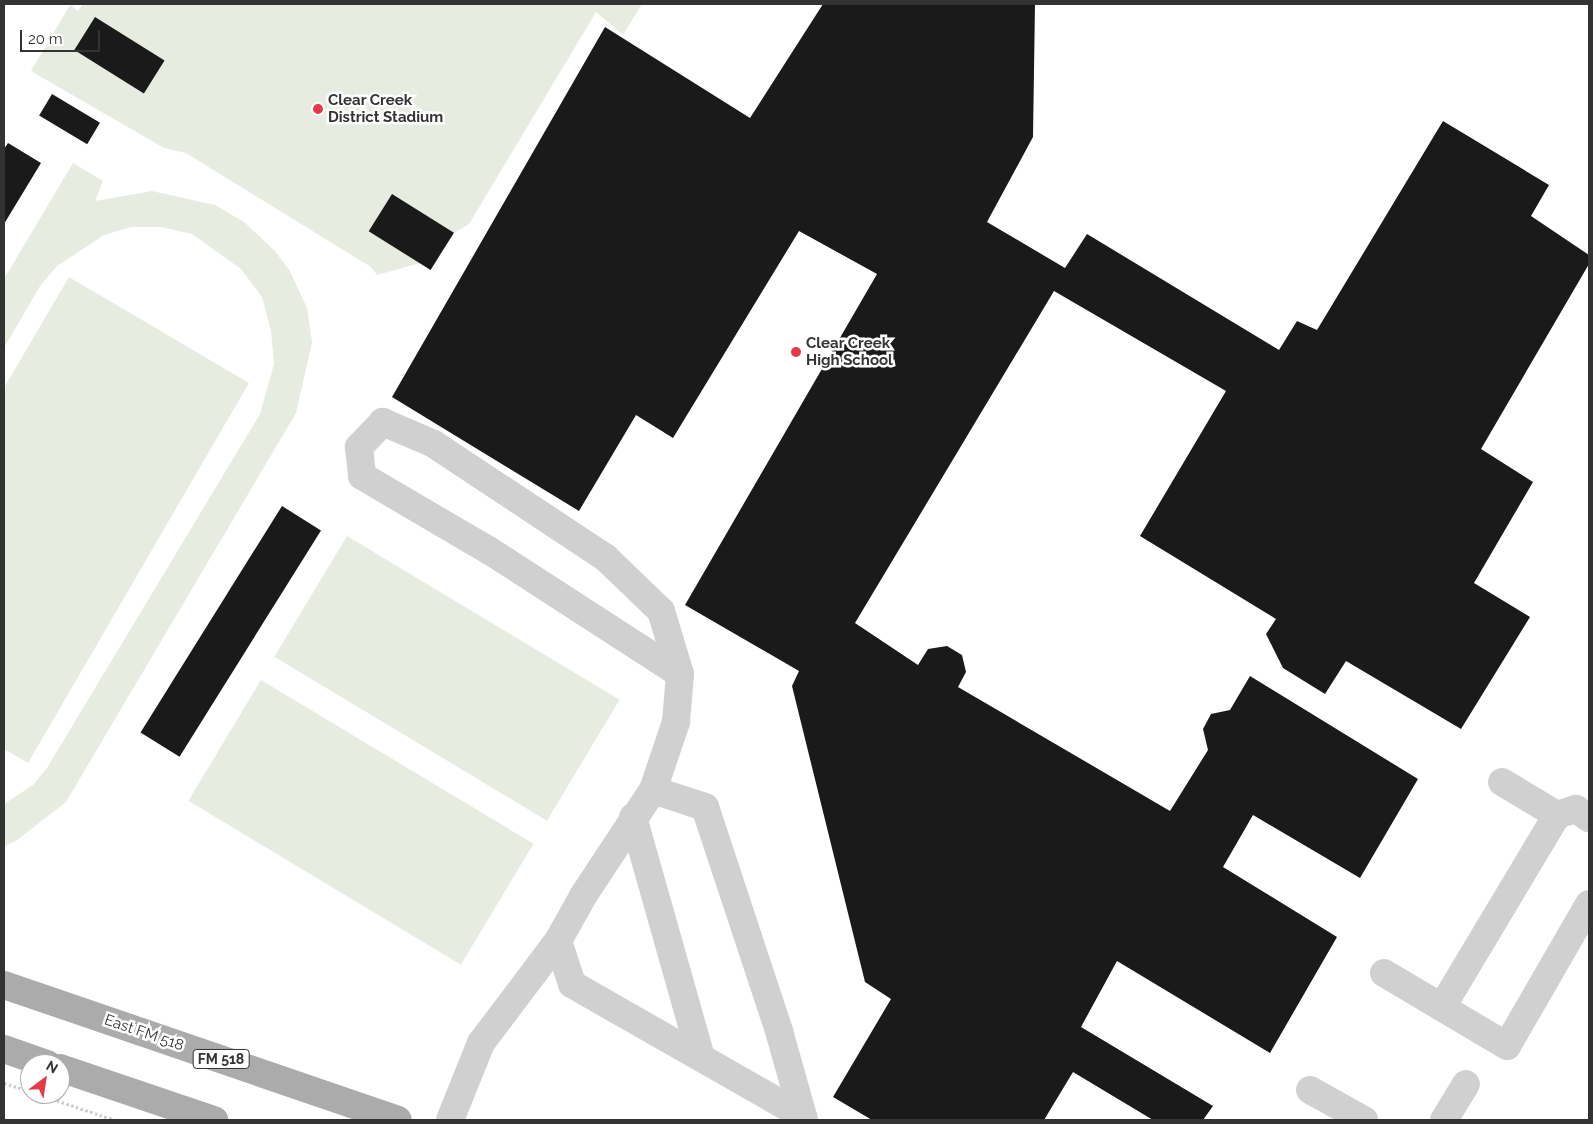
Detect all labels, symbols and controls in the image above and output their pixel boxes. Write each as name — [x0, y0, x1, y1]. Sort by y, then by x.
scale bar — [22, 20, 102, 52]
text: 20 m — [28, 30, 63, 48]
place label: Clear Creek District Stadium — [328, 91, 443, 126]
marker: Clear Creek District Stadium — [312, 103, 324, 115]
place label: Clear Creek High School — [806, 334, 893, 369]
marker: Clear Creek High School — [790, 346, 802, 358]
street label: East FM 518 — [102, 1011, 186, 1055]
road number: FM 518 — [192, 1048, 250, 1070]
north arrow — [20, 1054, 70, 1104]
text: N — [44, 1057, 61, 1077]

